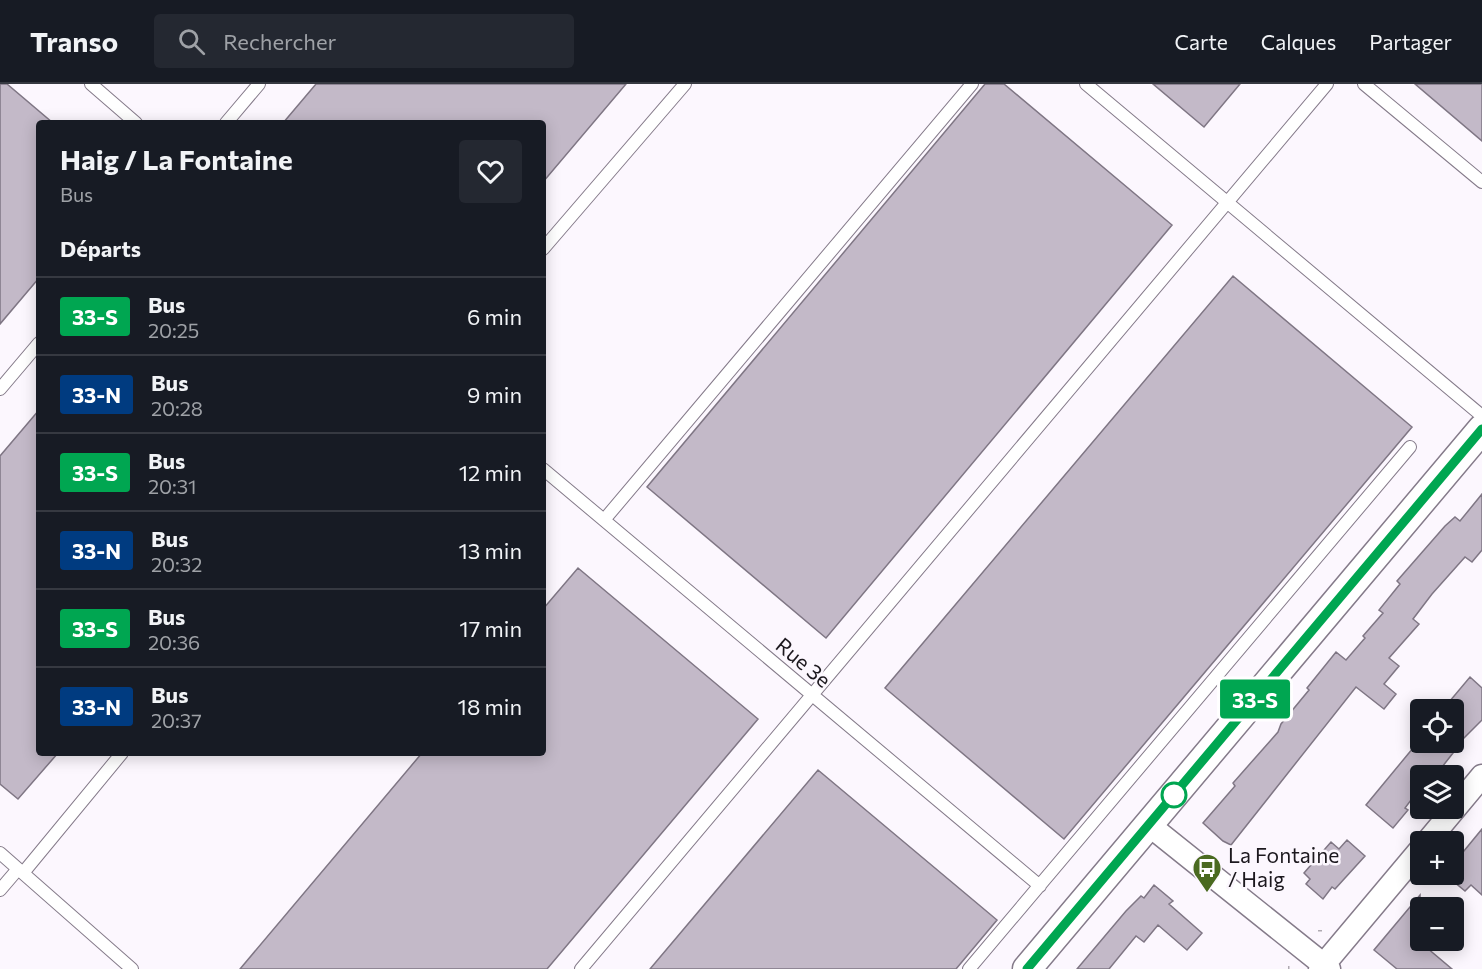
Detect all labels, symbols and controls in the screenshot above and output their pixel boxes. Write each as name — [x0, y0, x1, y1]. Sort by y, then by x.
search box — [154, 14, 574, 68]
text: Transo — [30, 24, 118, 58]
icon: search — [175, 25, 208, 58]
text: Rechercher — [223, 28, 336, 55]
text: Carte — [1175, 29, 1228, 54]
text: Calques — [1261, 29, 1336, 54]
text: Partager — [1369, 29, 1452, 54]
button: heart — [459, 140, 522, 203]
text: Haig / La Fontaine — [60, 142, 293, 176]
text: Bus — [60, 182, 93, 206]
text: Départs — [60, 235, 141, 262]
text: Bus — [148, 291, 185, 318]
text: 6 min — [467, 303, 522, 330]
text: 33-S — [72, 304, 118, 329]
text: 20:25 — [148, 318, 199, 342]
text: Bus — [151, 369, 188, 396]
text: 9 min — [467, 381, 522, 408]
text: 33-N — [72, 382, 121, 407]
text: 20:28 — [151, 396, 203, 420]
text: Bus — [148, 447, 185, 474]
text: 12 min — [459, 459, 522, 486]
text: 33-S — [72, 460, 118, 485]
text: 20:31 — [148, 474, 197, 498]
text: Bus — [151, 525, 188, 552]
text: 13 min — [458, 537, 522, 564]
text: 33-N — [72, 538, 121, 563]
text: 20:32 — [151, 552, 202, 576]
text: Bus — [148, 603, 185, 630]
text: 17 min — [459, 615, 522, 642]
text: 33-S — [72, 616, 118, 641]
text: 20:36 — [148, 630, 200, 654]
street label: Rue 3e — [771, 632, 836, 692]
line badge: 33-S — [1213, 680, 1297, 718]
text: Bus — [151, 681, 188, 708]
text: 33-S — [1232, 687, 1278, 712]
text: 18 min — [458, 693, 522, 720]
text: 33-N — [72, 694, 121, 719]
map controls — [1410, 699, 1464, 951]
button: locate — [1410, 699, 1464, 753]
text: 20:37 — [151, 708, 202, 732]
button: layers — [1410, 765, 1464, 819]
unlabelled marker — [1161, 782, 1187, 808]
button: + — [1410, 831, 1464, 885]
place label: La Fontaine / Haig — [1228, 842, 1339, 891]
bus stop icon: La Fontaine / Haig — [1191, 852, 1223, 894]
button: − — [1410, 897, 1464, 951]

